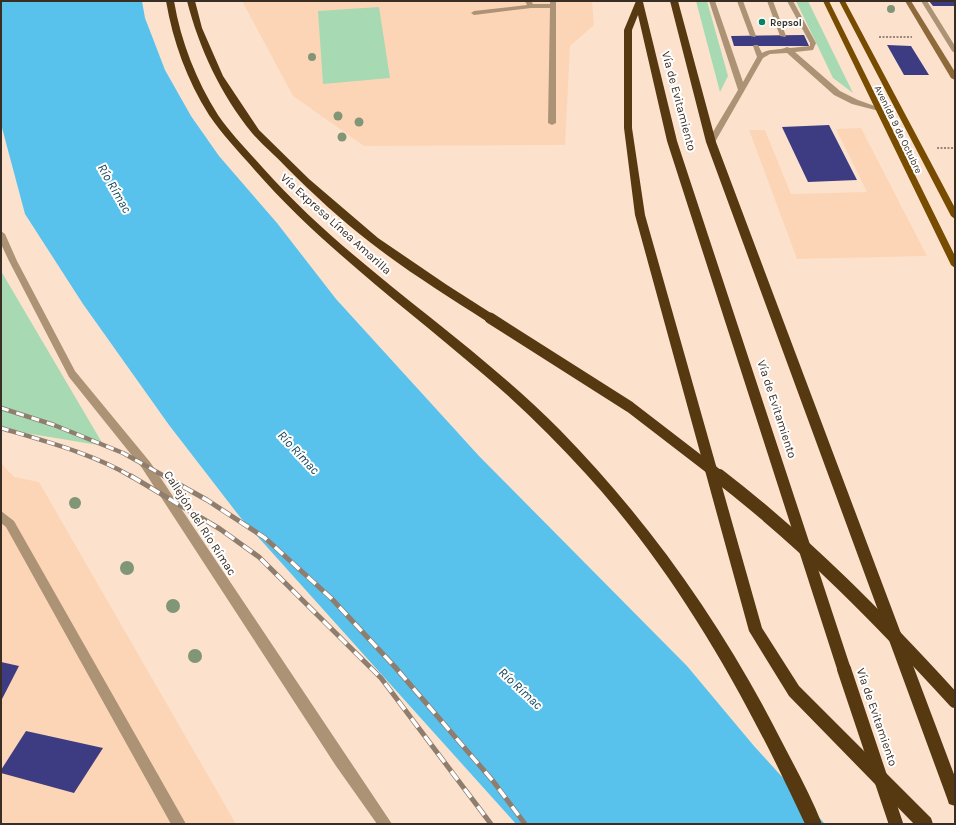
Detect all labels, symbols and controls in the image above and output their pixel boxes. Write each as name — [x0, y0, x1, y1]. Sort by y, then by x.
marker: Repsol — [757, 17, 767, 27]
place label: Repsol — [770, 17, 802, 29]
street label: Vía de Evitamiento — [659, 50, 699, 152]
street label: Avenida 9 de Octubre — [872, 84, 925, 175]
water label: Río Rímac — [95, 161, 135, 215]
street label: Vía Expresa Línea Amarilla — [278, 171, 394, 277]
street label: Vía de Evitamiento — [754, 358, 800, 460]
water label: Río Rímac — [275, 427, 323, 477]
street label: Callejón del Río Rímac — [161, 468, 239, 578]
water label: Río Rímac — [496, 664, 546, 712]
street label: Vía de Evitamiento — [854, 666, 900, 768]

